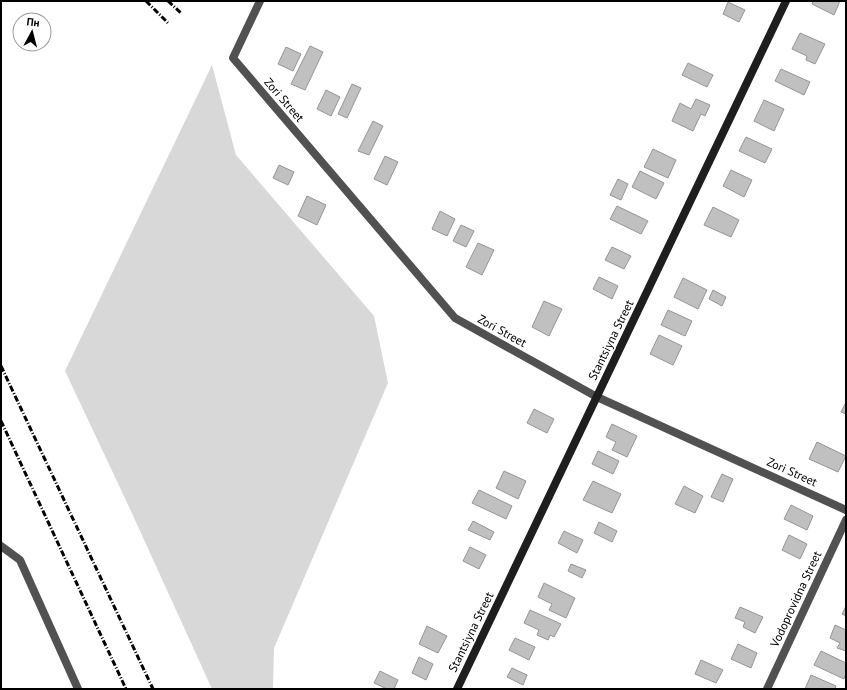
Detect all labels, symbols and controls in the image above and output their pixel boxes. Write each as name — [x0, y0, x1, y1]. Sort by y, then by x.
north arrow — [12, 12, 52, 52]
text: Пн — [26, 14, 41, 30]
street label: Zori Street — [261, 75, 308, 125]
street label: Stantsiyna Street — [585, 297, 636, 382]
street label: Zori Street — [475, 311, 529, 350]
street label: Zori Street — [765, 454, 820, 489]
street label: Vodoprovidna Street — [766, 548, 824, 650]
street label: Stantsiyna Street — [445, 589, 496, 674]

